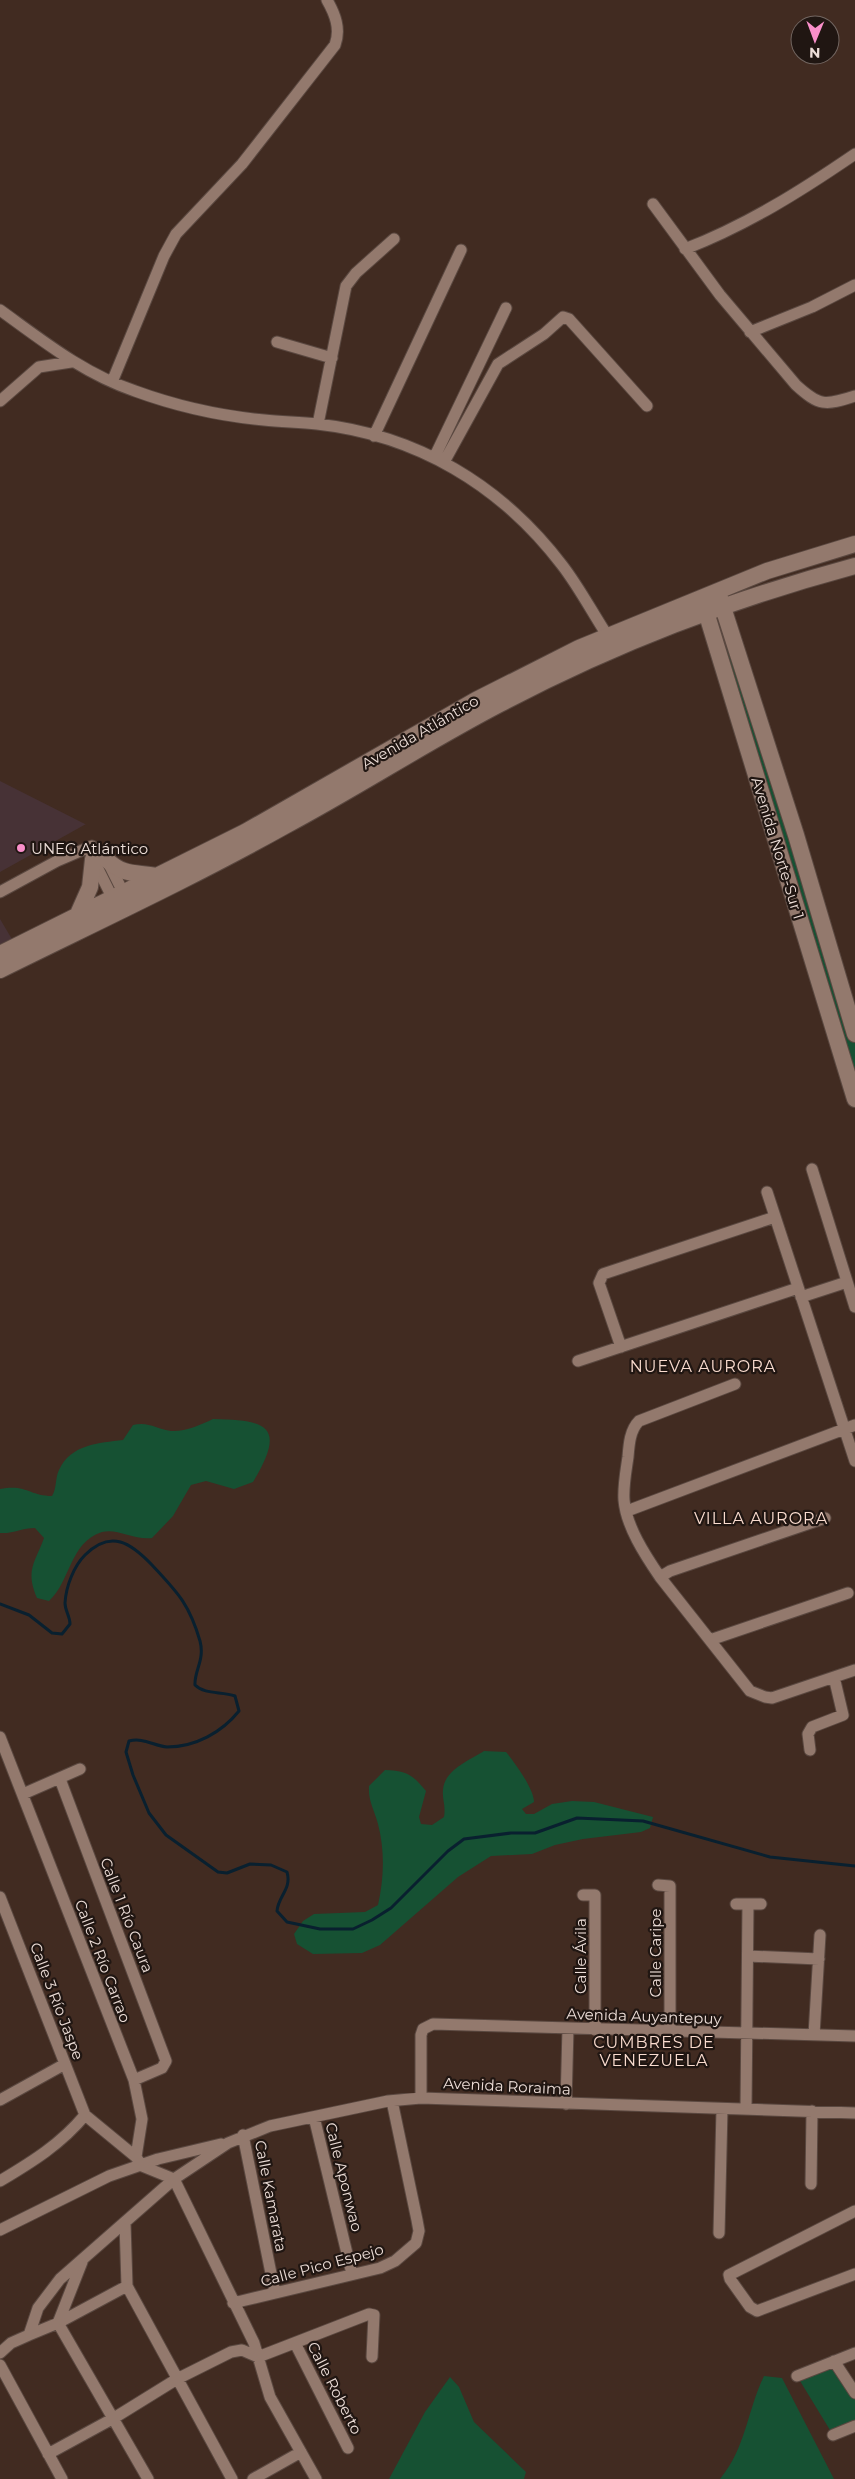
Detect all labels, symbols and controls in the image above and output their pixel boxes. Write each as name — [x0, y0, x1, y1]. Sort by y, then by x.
north arrow — [790, 15, 840, 65]
text: N — [809, 44, 821, 62]
street label: Avenida Atlántico — [358, 691, 482, 773]
street label: Avenida Norte-Sur 1 — [747, 775, 809, 921]
place label: UNEG Atlántico — [31, 839, 148, 858]
marker: UNEG Atlántico — [15, 842, 27, 854]
district label: NUEVA AURORA — [630, 1357, 776, 1376]
district label: VILLA AURORA — [694, 1509, 828, 1528]
street label: Calle 1 Río Caura — [96, 1855, 158, 1975]
street label: Calle 2 Río Carrao — [71, 1897, 135, 2025]
street label: Calle Caripe — [646, 1909, 665, 1997]
street label: Calle Ávila — [571, 1918, 590, 1994]
street label: Calle 3 Río Jaspe — [26, 1940, 88, 2062]
street label: Avenida Auyantepuy — [566, 2004, 723, 2028]
district label: CUMBRES DE VENEZUELA — [593, 2033, 715, 2070]
street label: Avenida Roraima — [443, 2073, 571, 2099]
street label: Calle Aponwao — [321, 2120, 367, 2234]
street label: Calle Kamarata — [251, 2139, 291, 2253]
street label: Calle Pico Espejo — [258, 2239, 386, 2291]
street label: Calle Roberto — [304, 2339, 366, 2437]

